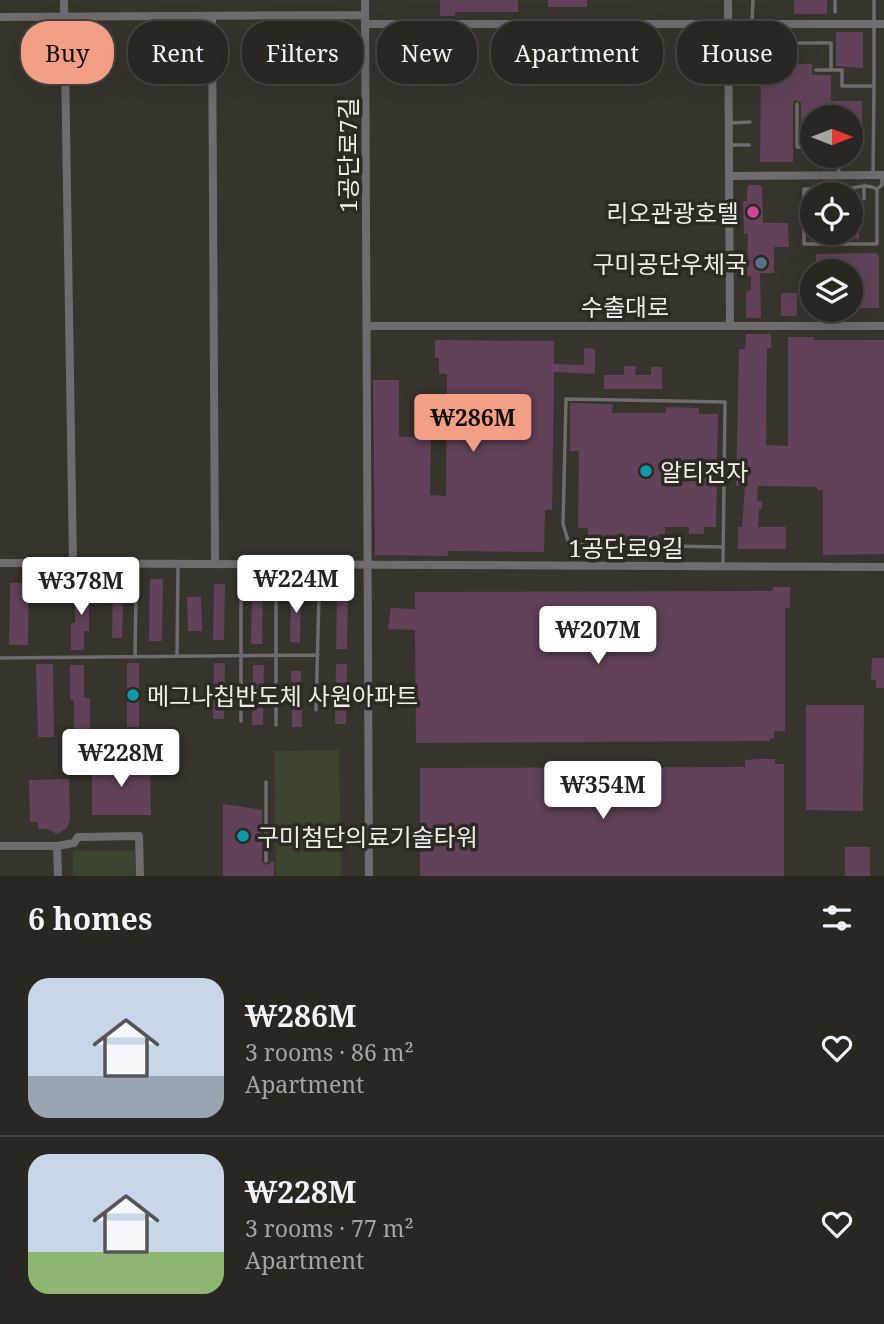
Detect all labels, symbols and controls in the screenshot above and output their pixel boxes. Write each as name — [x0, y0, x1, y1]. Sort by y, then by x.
chip: Buy — [21, 21, 114, 84]
chip: Rent — [128, 21, 228, 84]
chip: Filters — [242, 21, 363, 84]
chip: New — [377, 21, 477, 84]
chip: Apartment — [491, 21, 663, 84]
chip: House — [677, 21, 797, 84]
street label: 1공단로7길 — [331, 97, 364, 213]
north arrow — [800, 105, 863, 168]
map controls — [800, 105, 863, 322]
button: locate — [800, 182, 863, 245]
place label: 리오관광호텔 — [607, 196, 739, 229]
marker: 리오관광호텔 — [745, 204, 761, 220]
place label: 구미공단우체국 — [592, 247, 747, 280]
marker: 구미공단우체국 — [753, 255, 769, 271]
button: layers — [800, 259, 863, 322]
street label: 수출대로 — [581, 290, 669, 323]
pin: ₩286M — [424, 394, 522, 454]
text: ₩286M — [430, 401, 516, 433]
place label: 알티전자 — [660, 455, 748, 488]
marker: 알티전자 — [638, 463, 654, 479]
street label: 1공단로9길 — [568, 531, 684, 564]
pin: ₩224M — [247, 556, 345, 615]
pin: ₩378M — [32, 558, 130, 617]
text: ₩224M — [253, 562, 339, 594]
text: ₩378M — [38, 564, 124, 596]
pin: ₩207M — [549, 606, 647, 666]
text: ₩207M — [555, 613, 641, 645]
place label: 메그나칩반도체 사원아파트 — [147, 679, 418, 712]
marker: 메그나칩반도체 사원아파트 — [125, 687, 141, 703]
pin: ₩228M — [72, 730, 170, 789]
text: ₩228M — [78, 736, 164, 768]
pin: ₩354M — [554, 762, 652, 821]
text: ₩354M — [560, 768, 646, 800]
place label: 구미첨단의료기술타워 — [257, 820, 478, 853]
marker: 구미첨단의료기술타워 — [235, 828, 251, 844]
text: 6 homes — [28, 898, 152, 939]
icon: filters — [818, 899, 856, 937]
text: ₩286M — [245, 995, 356, 1036]
icon: home — [84, 1006, 168, 1090]
icon: heart — [818, 1029, 856, 1067]
text: 3 rooms · 86 m² — [245, 1036, 414, 1068]
text: Apartment — [245, 1068, 364, 1100]
text: ₩228M — [245, 1171, 356, 1212]
icon: home — [84, 1182, 168, 1266]
icon: heart — [818, 1205, 856, 1243]
text: 3 rooms · 77 m² — [245, 1212, 414, 1244]
text: Apartment — [245, 1244, 364, 1276]

